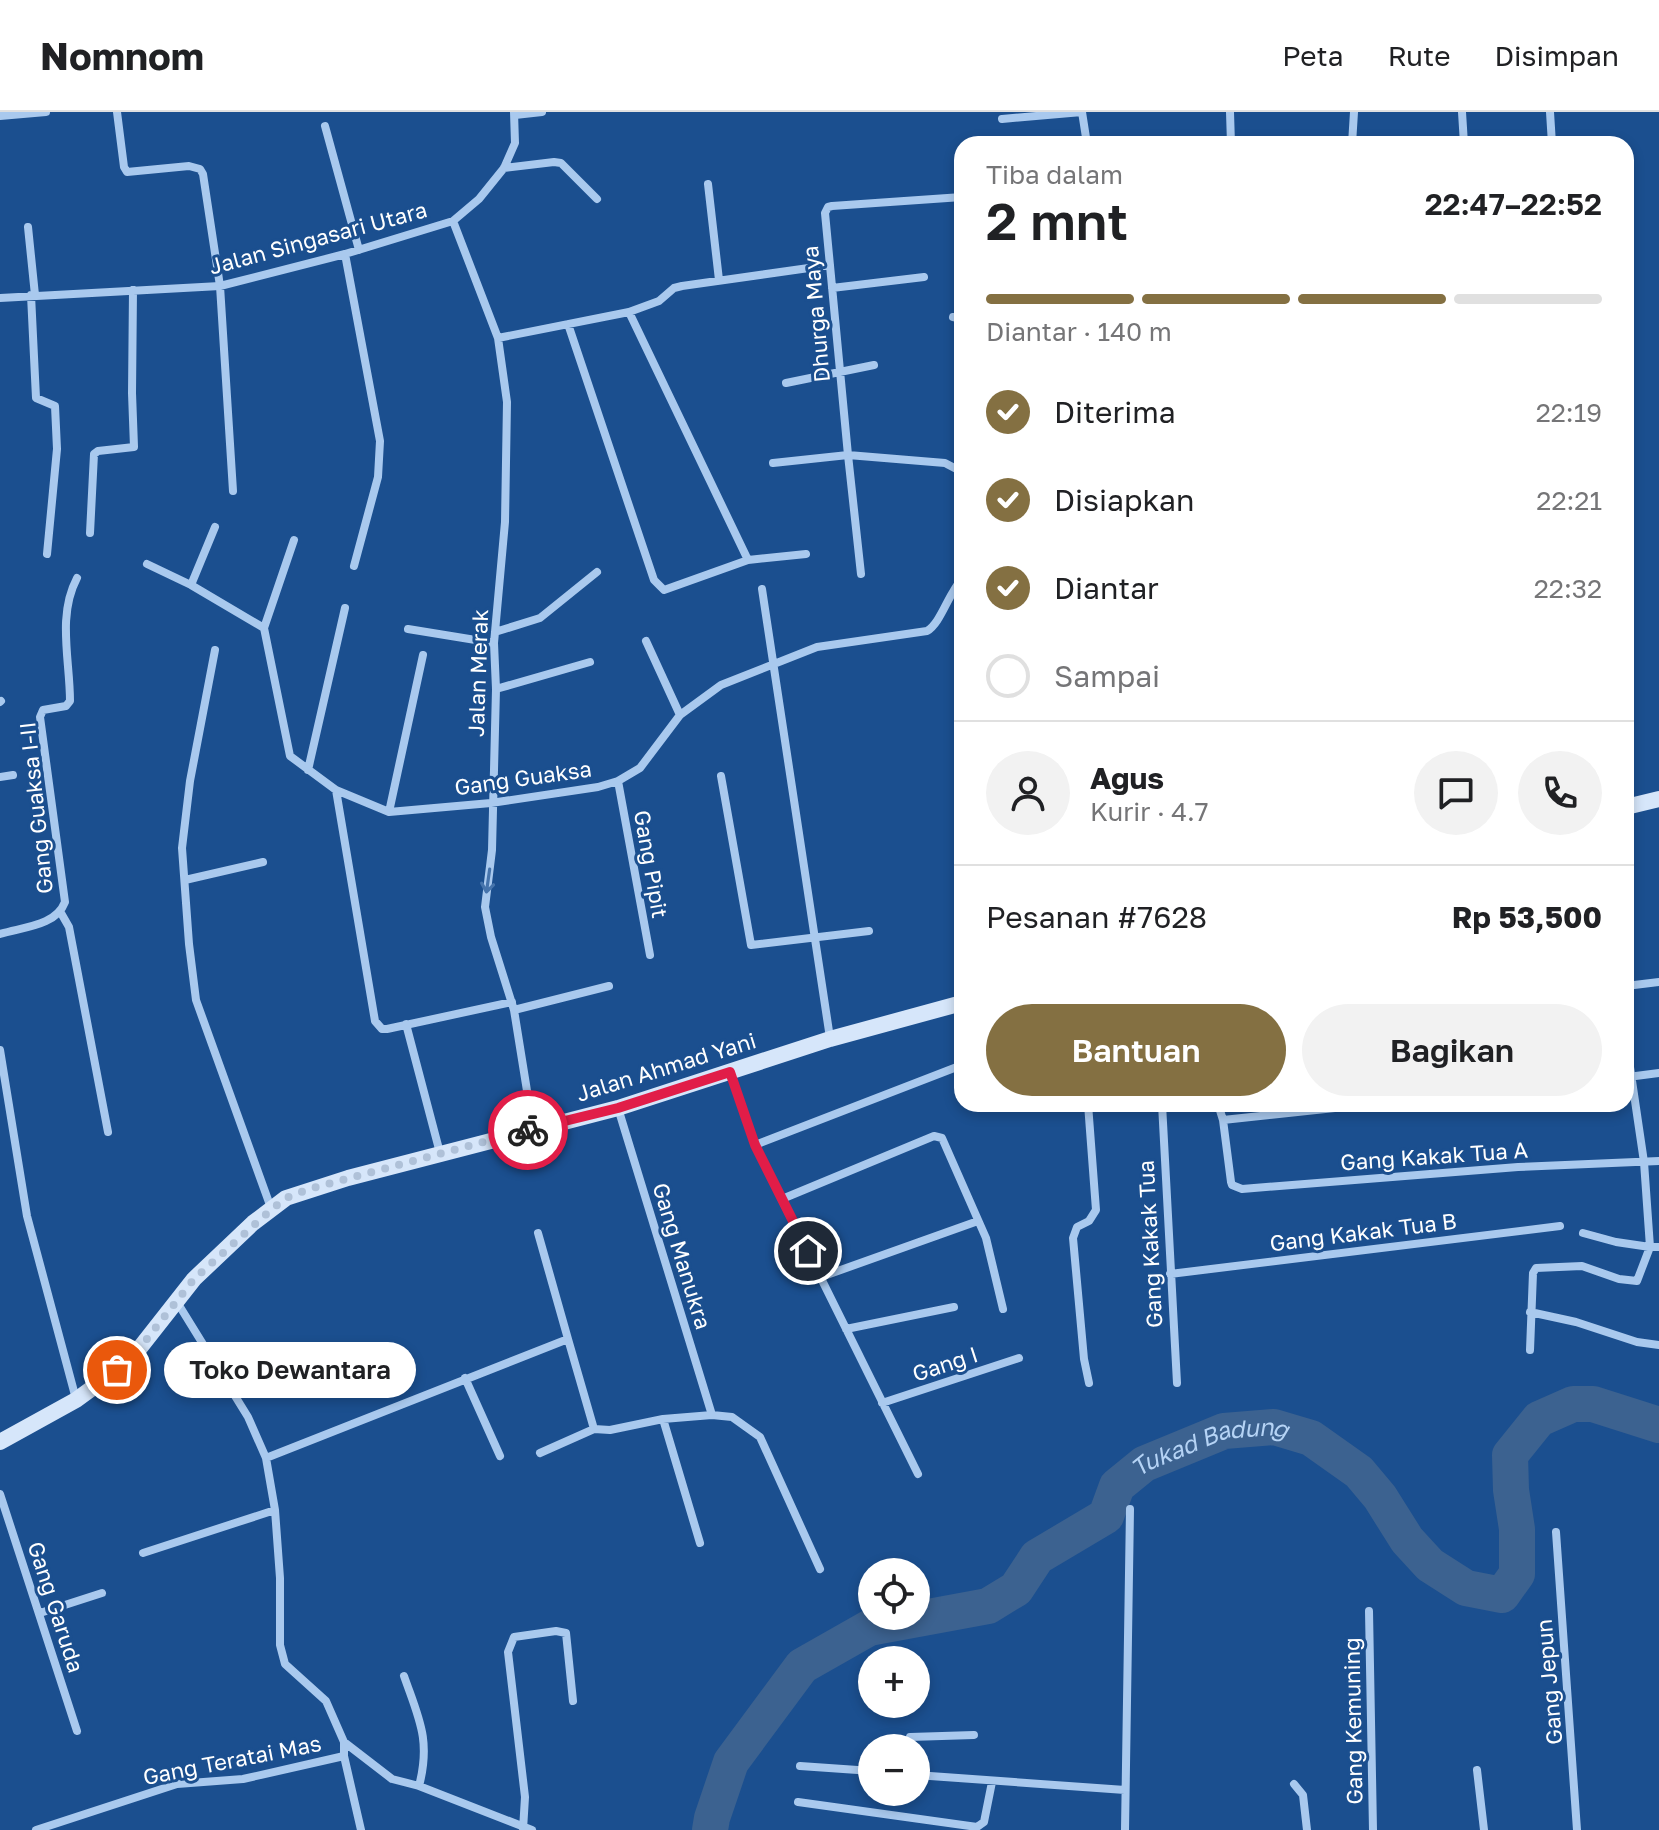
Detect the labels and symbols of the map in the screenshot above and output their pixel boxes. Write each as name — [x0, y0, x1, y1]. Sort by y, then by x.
street label: Jalan Singasari Utara — [206, 195, 430, 280]
street label: Dhurga Maya — [796, 245, 835, 383]
street label: Jalan Merak — [462, 609, 493, 737]
street label: Gang Guaksa I-II — [13, 721, 58, 895]
street label: Gang Guaksa — [453, 755, 593, 800]
street label: Gang Pipit — [629, 808, 674, 920]
one-way arrow — [480, 867, 495, 893]
street label: Jalan Ahmad Yani — [573, 1026, 759, 1107]
courier — [488, 1090, 568, 1170]
street label: Gang Kakak Tua A — [1339, 1135, 1529, 1176]
street label: Gang Kakak Tua — [1132, 1159, 1167, 1329]
street label: Gang Manukra — [647, 1179, 718, 1332]
street label: Gang Kakak Tua B — [1268, 1207, 1458, 1256]
pin — [774, 1217, 842, 1285]
pin — [83, 1336, 151, 1404]
street label: Gang I — [909, 1340, 981, 1387]
callout: Toko Dewantara — [165, 1342, 417, 1398]
water label: Tukad Badung — [1124, 1411, 1294, 1482]
street label: Gang Garuda — [23, 1538, 90, 1676]
street label: Gang Jepun — [1530, 1618, 1567, 1746]
street label: Gang Kemuning — [1338, 1637, 1367, 1805]
street label: Gang Teratai Mas — [140, 1729, 323, 1790]

